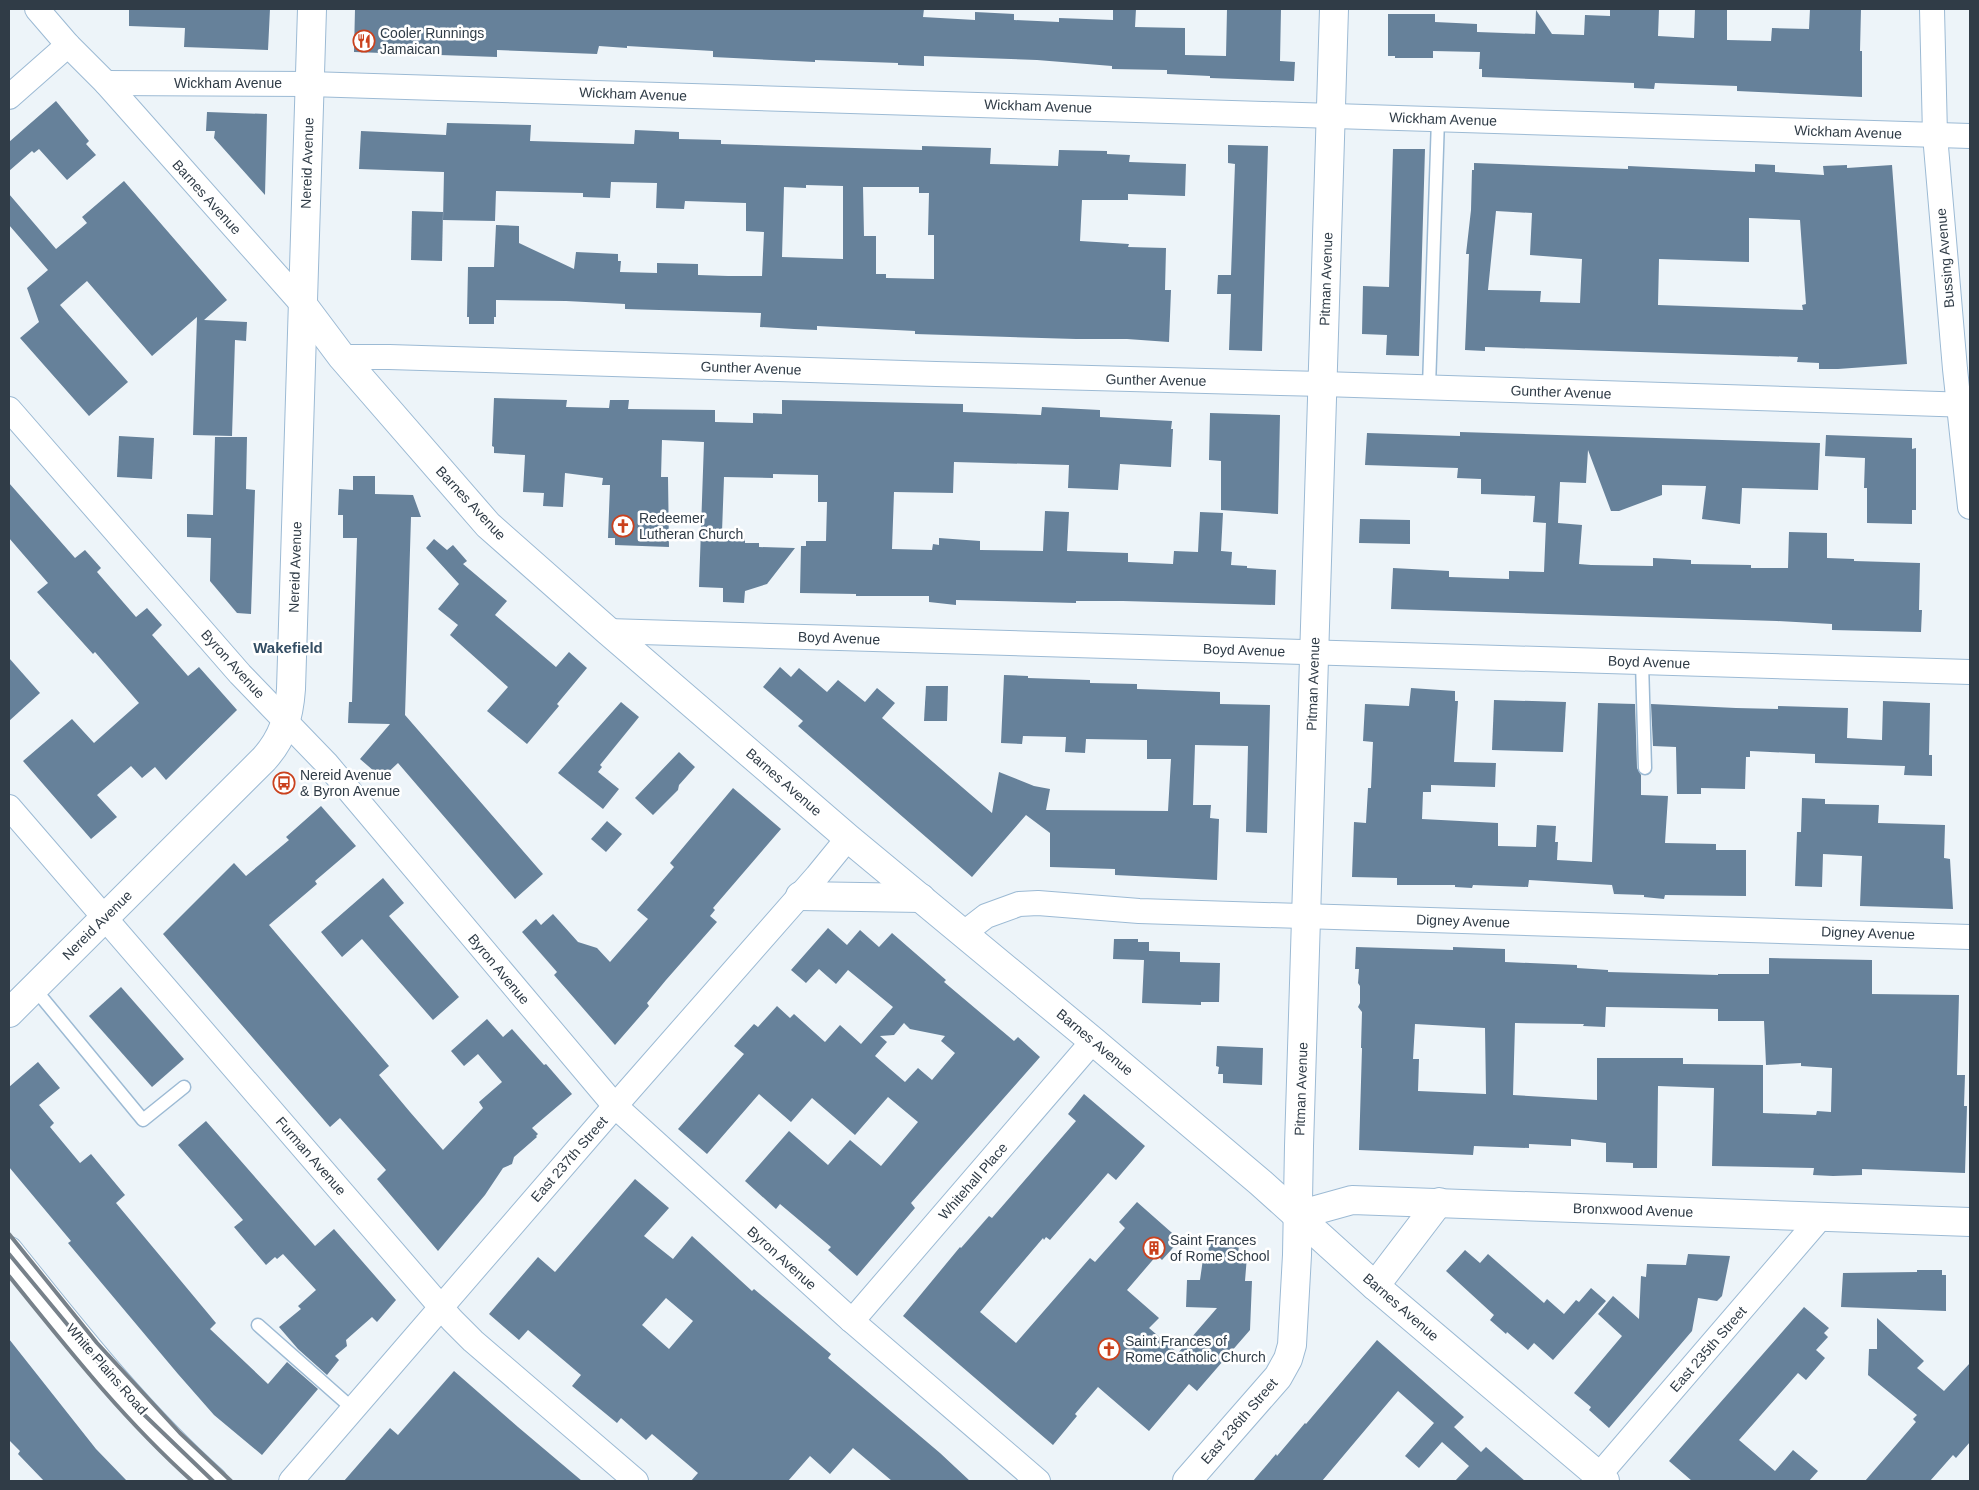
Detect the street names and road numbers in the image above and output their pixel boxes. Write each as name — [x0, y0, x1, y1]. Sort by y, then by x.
street label: Wickham Avenue — [174, 75, 282, 91]
street label: Wickham Avenue — [579, 84, 687, 104]
street label: Wickham Avenue — [984, 96, 1092, 116]
street label: Wickham Avenue — [1389, 109, 1497, 129]
street label: Nereid Avenue — [297, 117, 317, 209]
street label: Wickham Avenue — [1794, 122, 1902, 142]
street label: Barnes Avenue — [169, 156, 245, 238]
street label: Bussing Avenue — [1933, 207, 1957, 309]
street label: Pitman Avenue — [1316, 232, 1336, 326]
street label: Gunther Avenue — [700, 358, 802, 378]
street label: Gunther Avenue — [1105, 371, 1207, 389]
street label: Gunther Avenue — [1510, 382, 1612, 402]
street label: Barnes Avenue — [433, 463, 509, 543]
street label: Nereid Avenue — [285, 521, 305, 613]
street label: Byron Avenue — [198, 626, 268, 702]
street label: Boyd Avenue — [798, 629, 881, 647]
street label: Pitman Avenue — [1303, 637, 1323, 731]
street label: Boyd Avenue — [1203, 641, 1286, 659]
street label: Boyd Avenue — [1608, 653, 1691, 671]
street label: Barnes Avenue — [743, 745, 825, 819]
street label: Nereid Avenue — [59, 887, 135, 963]
street label: Digney Avenue — [1416, 911, 1510, 931]
street label: Digney Avenue — [1821, 923, 1915, 943]
street label: Byron Avenue — [465, 931, 533, 1008]
street label: Barnes Avenue — [1054, 1005, 1137, 1079]
street label: Pitman Avenue — [1291, 1042, 1311, 1136]
street label: East 237th Street — [527, 1113, 611, 1205]
street label: Furman Avenue — [273, 1114, 350, 1199]
street label: Whitehall Place — [935, 1139, 1011, 1223]
street label: Bronxwood Avenue — [1573, 1200, 1694, 1220]
street label: Byron Avenue — [744, 1223, 820, 1293]
street label: Barnes Avenue — [1360, 1270, 1442, 1344]
street label: East 235th Street — [1666, 1303, 1750, 1395]
street label: White Plains Road — [63, 1320, 151, 1418]
street label: East 236th Street — [1197, 1375, 1281, 1467]

